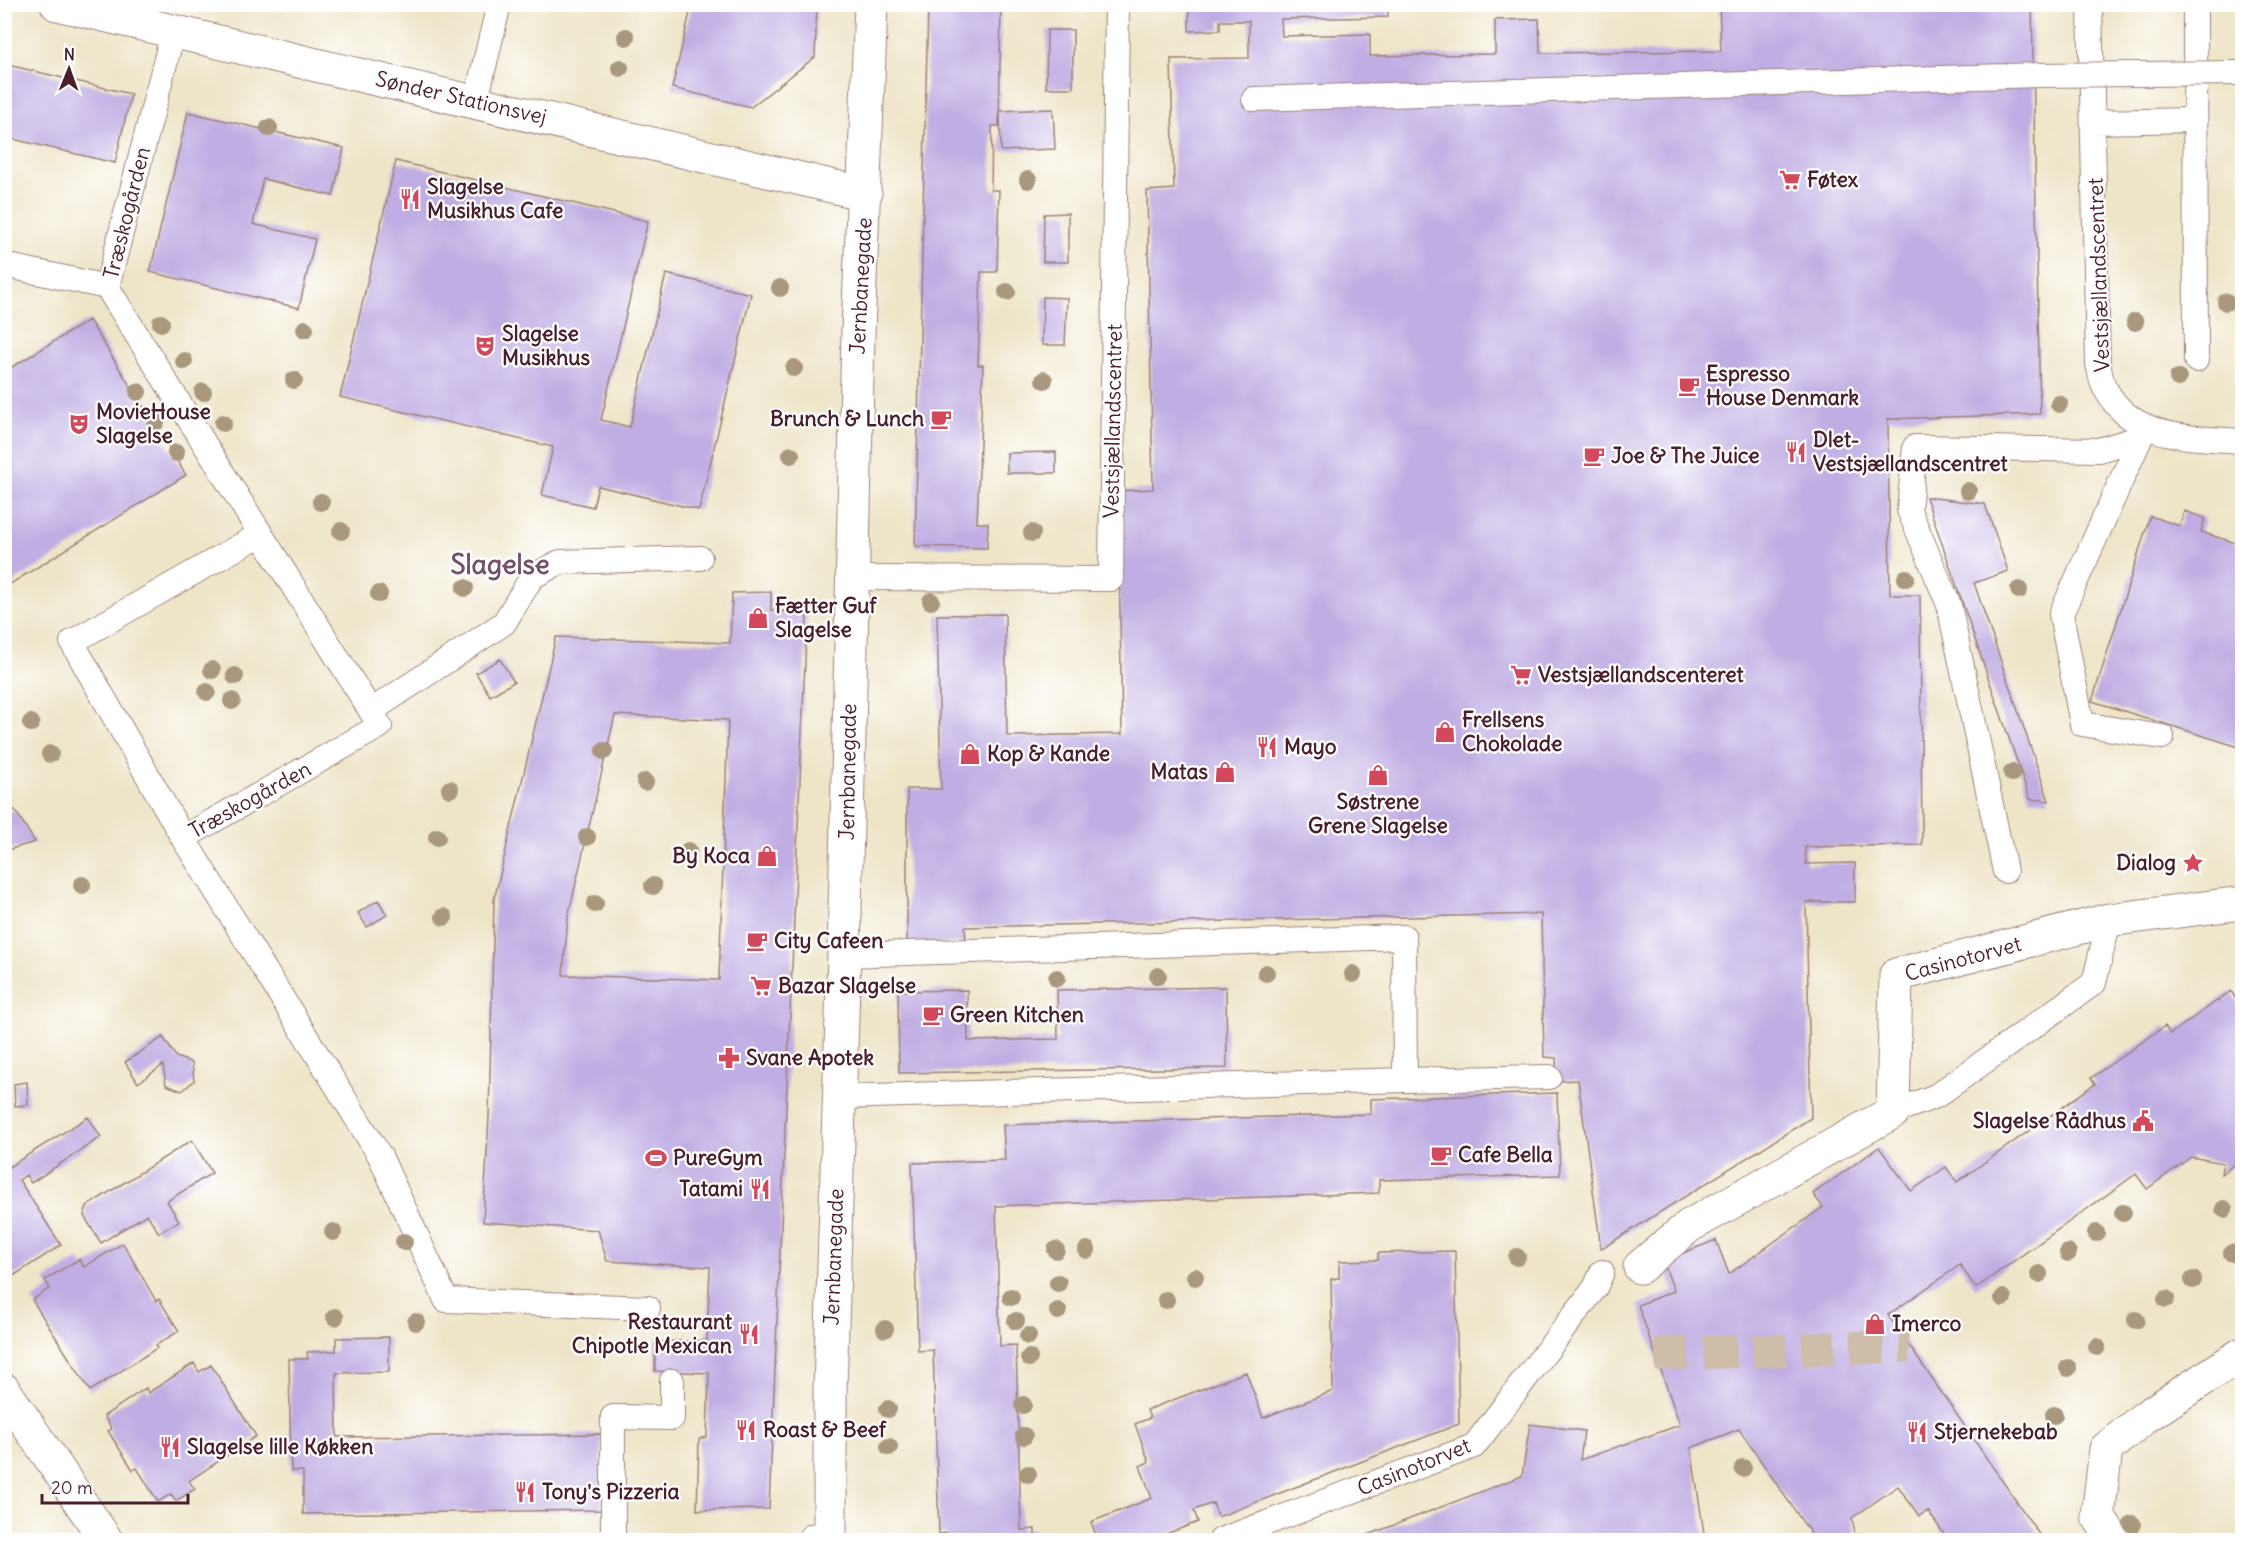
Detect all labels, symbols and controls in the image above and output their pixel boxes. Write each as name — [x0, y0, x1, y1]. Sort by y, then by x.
north arrow — [39, 39, 99, 99]
text: N — [64, 44, 75, 64]
street label: Sønder Stationsvej — [373, 65, 549, 130]
street label: Træskogården — [97, 144, 156, 282]
place label: Føtex — [1807, 166, 1859, 193]
supermarket icon: Føtex — [1778, 168, 1802, 192]
place label: Slagelse Musikhus Cafe — [427, 173, 563, 224]
street label: Vestsjællandscentret — [2082, 177, 2115, 373]
restaurant icon: Slagelse Musikhus Cafe — [398, 187, 422, 211]
street label: Jernbanegade — [843, 217, 878, 355]
place label: Slagelse Musikhus — [502, 320, 590, 371]
street label: Vestsjællandscentret — [1097, 323, 1128, 518]
theatre icon: Slagelse Musikhus — [473, 334, 497, 358]
place label: Espresso House Denmark — [1706, 360, 1859, 411]
cafe icon: Espresso House Denmark — [1677, 374, 1701, 398]
place label: MovieHouse Slagelse — [96, 398, 211, 449]
place label: Brunch & Lunch — [770, 405, 924, 432]
cafe icon: Brunch & Lunch — [929, 407, 953, 431]
theatre icon: MovieHouse Slagelse — [67, 412, 91, 436]
place label: Dlet- Vestsjællandscentret — [1813, 426, 2008, 477]
restaurant icon: Dlet- Vestsjællandscentret — [1784, 440, 1808, 464]
place label: Joe & The Juice — [1611, 442, 1759, 469]
cafe icon: Joe & The Juice — [1582, 444, 1606, 468]
district label: Slagelse — [451, 547, 549, 581]
place label: Fætter Guf Slagelse — [775, 592, 878, 643]
shop icon: Fætter Guf Slagelse — [746, 606, 770, 630]
place label: Vestsjællandscenteret — [1538, 661, 1745, 688]
supermarket icon: Vestsjællandscenteret — [1509, 663, 1533, 687]
street label: Jernbanegade — [833, 703, 862, 841]
place label: Frellsens Chokolade — [1462, 706, 1562, 757]
shop icon: Frellsens Chokolade — [1433, 720, 1457, 744]
place label: Mayo — [1284, 733, 1337, 760]
restaurant icon: Mayo — [1255, 735, 1279, 759]
place label: Kop & Kande — [987, 740, 1110, 767]
shop icon: Kop & Kande — [958, 742, 982, 766]
street label: Træskogården — [184, 755, 316, 844]
place label: Matas — [1151, 758, 1208, 785]
shop icon: Matas — [1213, 760, 1237, 784]
shop icon: Søstrene Grene Slagelse — [1366, 763, 1390, 787]
place label: Søstrene Grene Slagelse — [1308, 788, 1448, 839]
place label: By Koca — [672, 842, 750, 869]
shop icon: By Koca — [755, 844, 779, 868]
place label: Dialog — [2116, 849, 2176, 876]
place icon: Dialog — [2181, 851, 2205, 875]
place label: City Cafeen — [774, 927, 883, 954]
cafe icon: City Cafeen — [745, 929, 769, 953]
street label: Casinotorvet — [1902, 930, 2024, 987]
place label: Bazar Slagelse — [778, 972, 916, 999]
supermarket icon: Bazar Slagelse — [749, 974, 773, 998]
place label: Green Kitchen — [950, 1001, 1084, 1028]
cafe icon: Green Kitchen — [921, 1003, 945, 1027]
place label: Svane Apotek — [746, 1044, 874, 1071]
pharmacy icon: Svane Apotek — [717, 1046, 741, 1070]
place label: Slagelse Rådhus — [1973, 1107, 2126, 1134]
public building icon: Slagelse Rådhus — [2131, 1109, 2155, 1133]
place label: Cafe Bella — [1458, 1141, 1553, 1168]
cafe icon: Cafe Bella — [1429, 1143, 1453, 1167]
place label: PureGym — [673, 1144, 763, 1171]
sports icon: PureGym — [644, 1146, 668, 1170]
place label: Tatami — [679, 1175, 743, 1202]
restaurant icon: Tatami — [748, 1177, 772, 1201]
street label: Jernbanegade — [818, 1188, 849, 1326]
place label: Restaurant Chipotle Mexican — [572, 1308, 733, 1359]
place label: Imerco — [1892, 1310, 1962, 1337]
shop icon: Imerco — [1863, 1312, 1887, 1336]
restaurant icon: Restaurant Chipotle Mexican — [737, 1322, 761, 1346]
place label: Roast & Beef — [763, 1416, 887, 1443]
restaurant icon: Roast & Beef — [734, 1418, 758, 1442]
place label: Stjernekebab — [1934, 1418, 2057, 1445]
restaurant icon: Stjernekebab — [1905, 1420, 1929, 1444]
street label: Casinotorvet — [1353, 1432, 1474, 1501]
place label: Slagelse lille Køkken — [187, 1433, 373, 1460]
restaurant icon: Slagelse lille Køkken — [158, 1435, 182, 1459]
scale bar — [42, 1467, 188, 1505]
text: 20 m — [51, 1476, 93, 1499]
place label: Tony's Pizzeria — [542, 1478, 680, 1505]
restaurant icon: Tony's Pizzeria — [513, 1480, 537, 1504]

